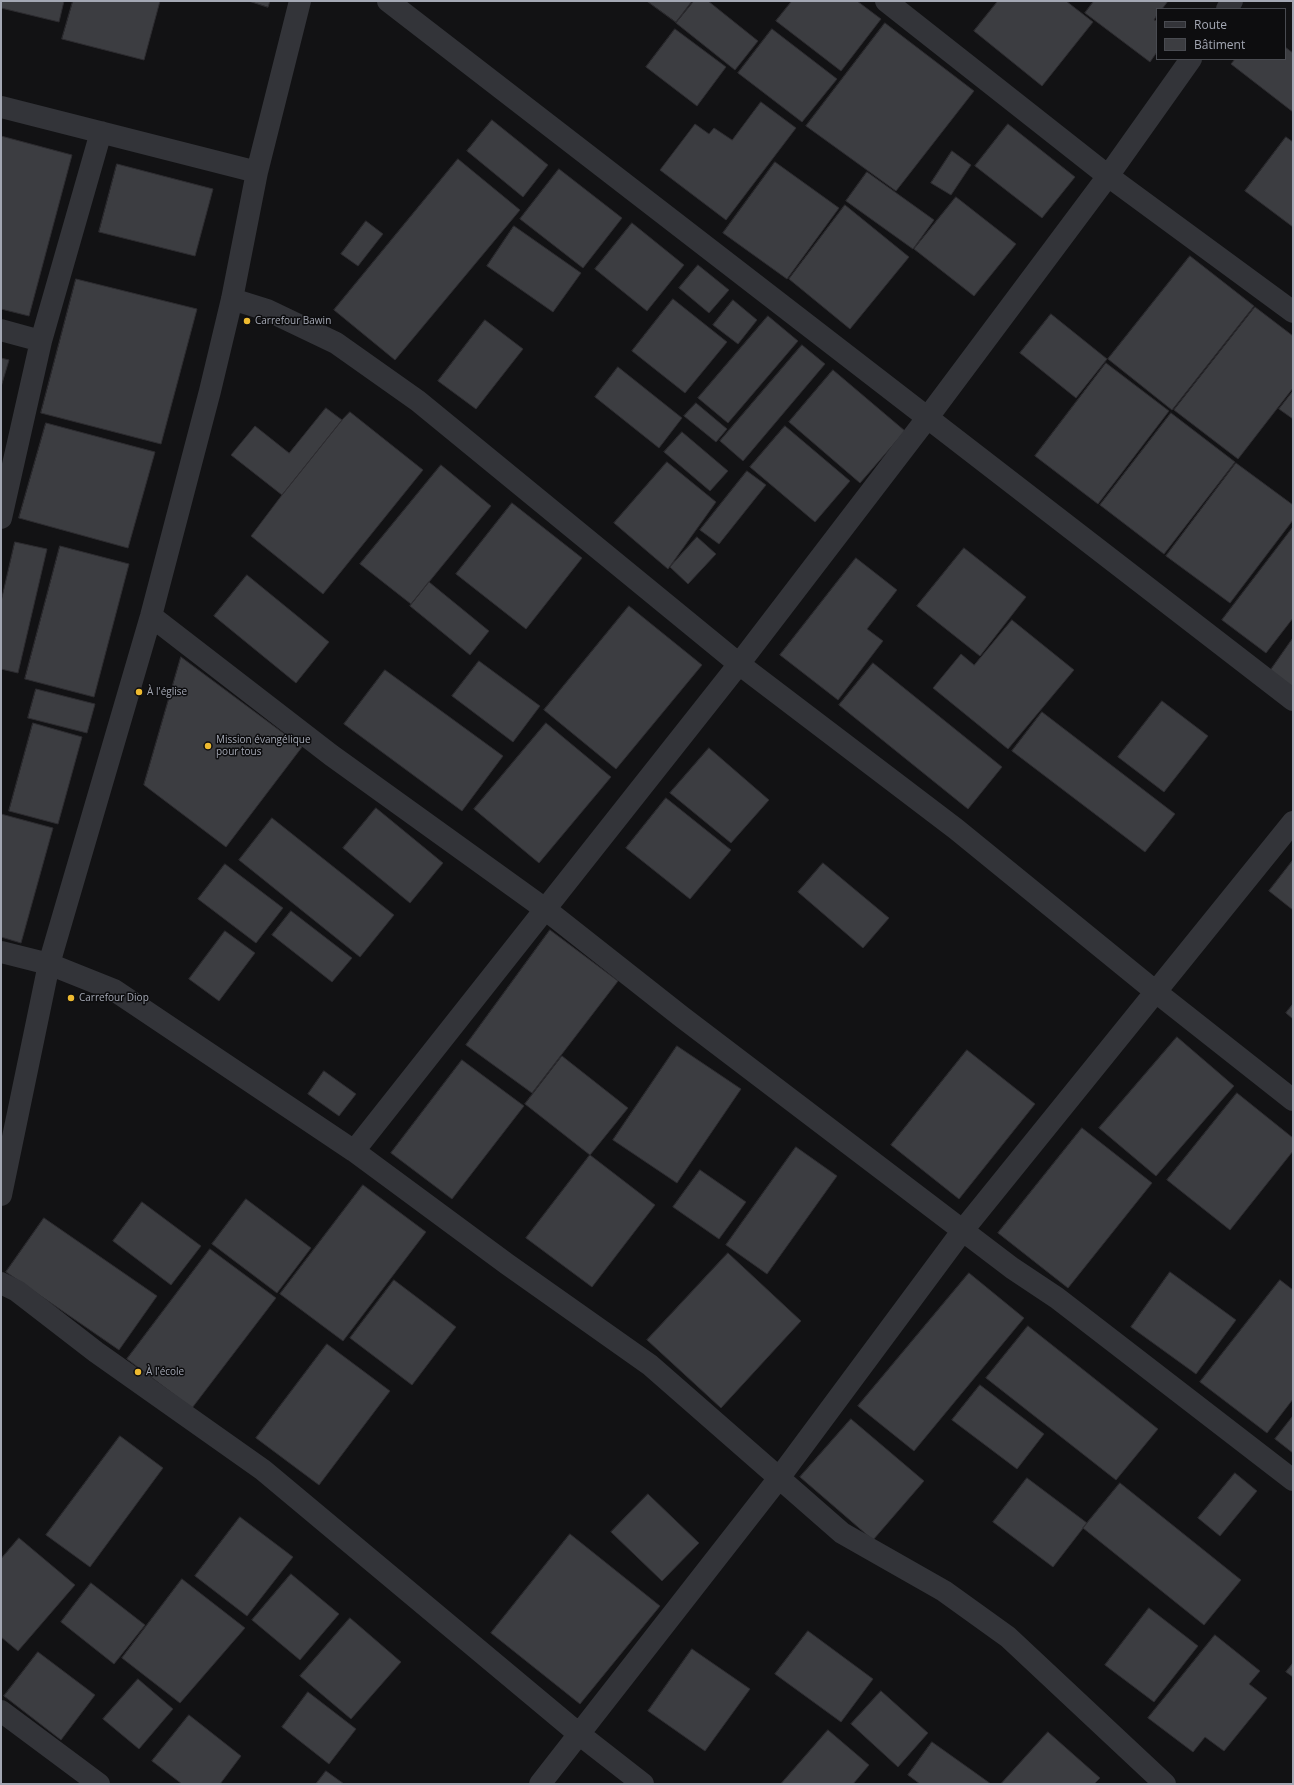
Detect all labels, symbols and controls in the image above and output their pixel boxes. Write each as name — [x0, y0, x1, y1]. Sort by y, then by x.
legend — [1156, 8, 1286, 60]
text: Route — [1194, 16, 1227, 33]
text: Bâtiment — [1194, 36, 1245, 53]
place label: Carrefour Bawin — [255, 315, 331, 327]
marker: Carrefour Bawin — [242, 316, 252, 326]
place label: À l'église — [147, 686, 187, 698]
marker: À l'église — [134, 687, 144, 697]
place label: Mission évangélique pour tous — [216, 734, 311, 758]
marker: Mission évangélique pour tous — [203, 741, 213, 751]
place label: Carrefour Diop — [79, 992, 149, 1004]
marker: Carrefour Diop — [66, 993, 76, 1003]
place label: À l'école — [146, 1366, 184, 1378]
marker: À l'école — [133, 1367, 143, 1377]

